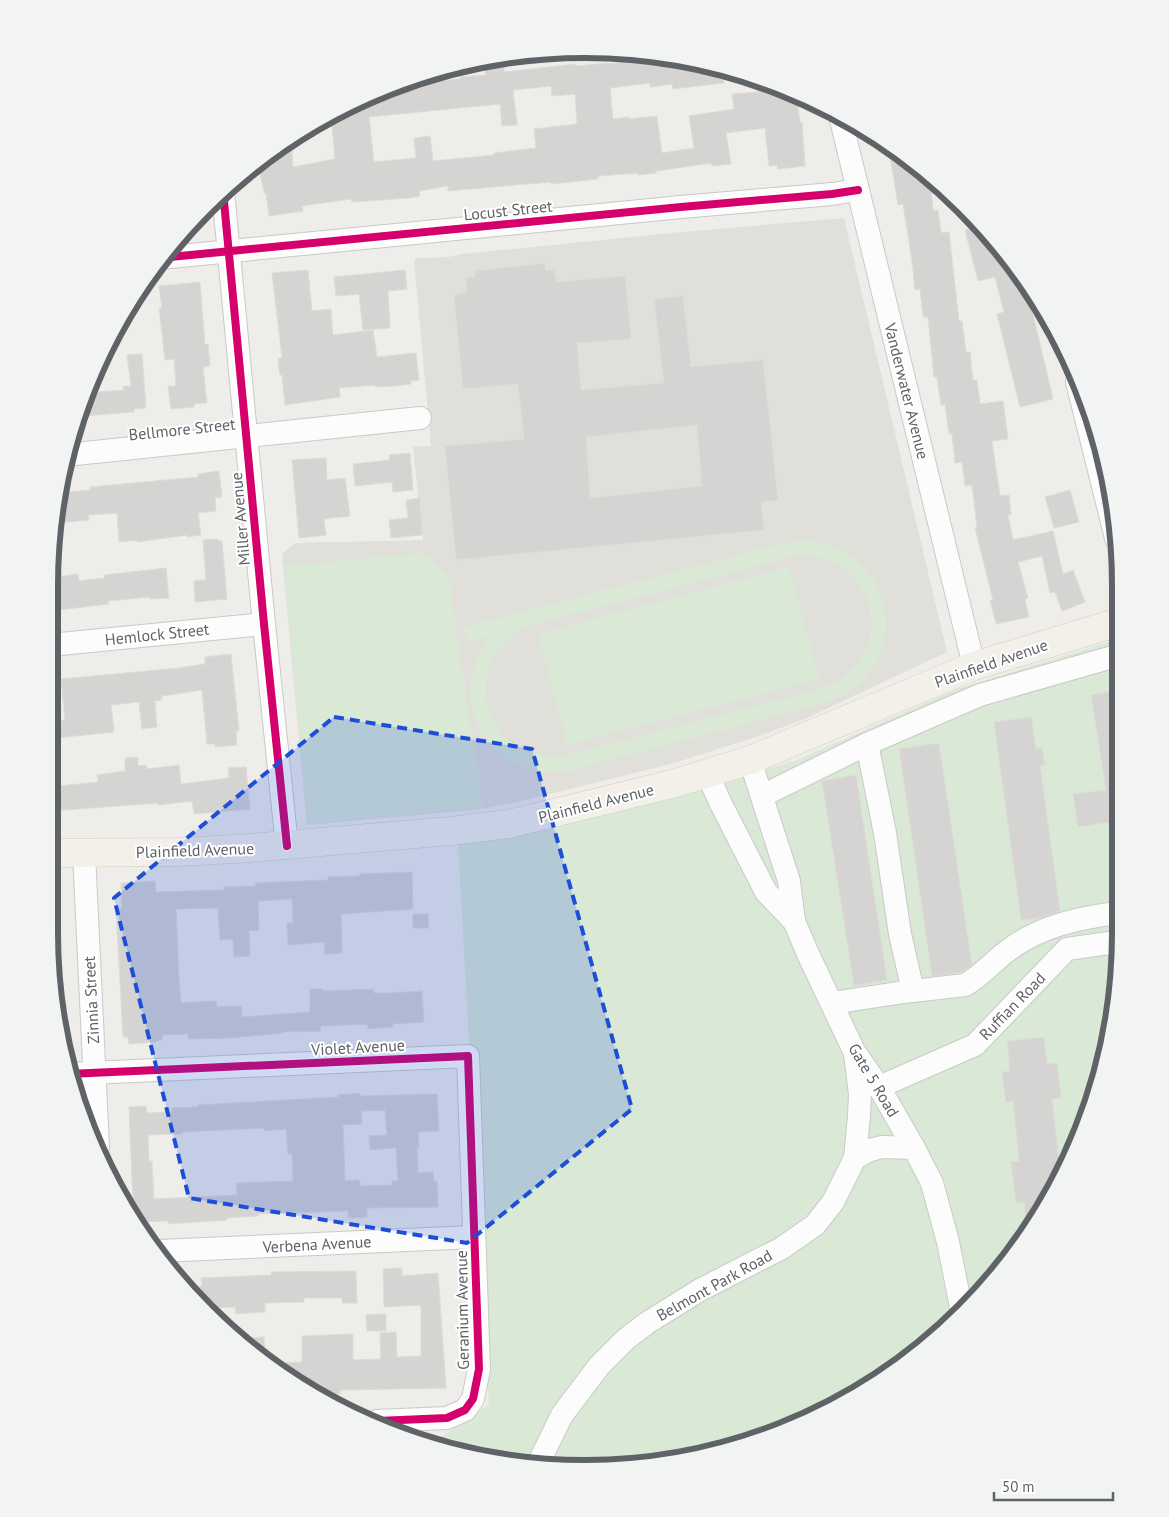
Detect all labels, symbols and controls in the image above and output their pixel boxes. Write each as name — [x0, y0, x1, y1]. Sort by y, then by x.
street label: Locust Street — [463, 195, 554, 225]
street label: Vanderwater Avenue — [880, 320, 934, 461]
street label: Bellmore Street — [128, 413, 237, 445]
street label: Miller Avenue — [226, 472, 254, 566]
street label: Hemlock Street — [104, 619, 211, 649]
street label: Plainfield Avenue — [932, 634, 1050, 692]
street label: Plainfield Avenue — [536, 779, 656, 827]
street label: Plainfield Avenue — [135, 838, 255, 862]
street label: Zinnia Street — [79, 955, 103, 1044]
street label: Ruffian Road — [975, 968, 1049, 1044]
street label: Violet Avenue — [310, 1035, 405, 1059]
street label: Gate 5 Road — [844, 1040, 904, 1120]
street label: Verbena Avenue — [261, 1231, 372, 1257]
street label: Belmont Park Road — [653, 1245, 775, 1325]
street label: Geranium Avenue — [451, 1250, 473, 1370]
scale bar — [994, 1470, 1113, 1502]
text: 50 m — [1002, 1477, 1035, 1496]

